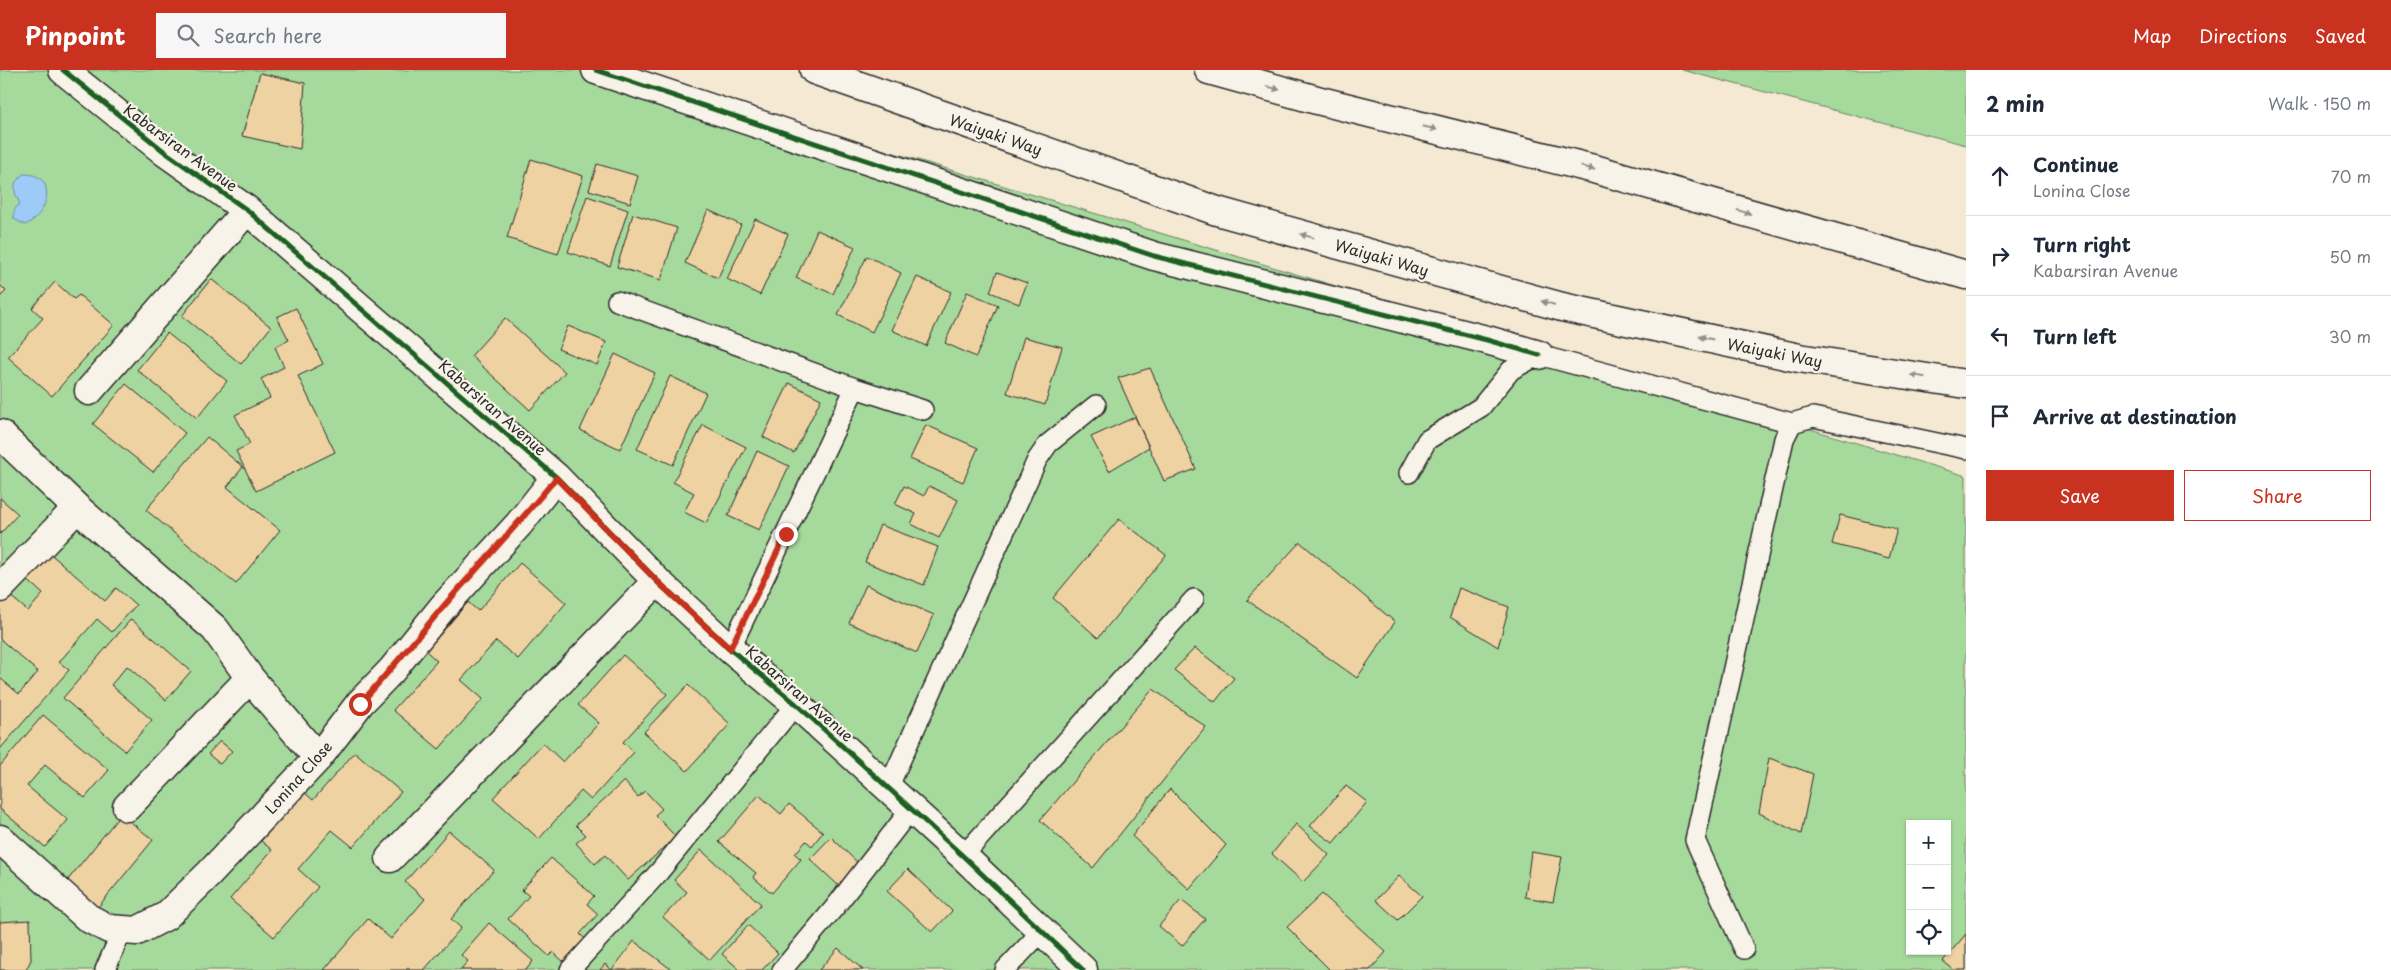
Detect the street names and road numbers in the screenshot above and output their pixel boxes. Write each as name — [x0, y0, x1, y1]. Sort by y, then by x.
street label: Kabarsiran Avenue — [119, 98, 243, 196]
street label: Waiyaki Way — [947, 107, 1045, 161]
street label: Waiyaki Way — [1332, 233, 1432, 281]
street label: Waiyaki Way — [1725, 331, 1825, 373]
street label: Kabarsiran Avenue — [434, 354, 552, 460]
street label: Kabarsiran Avenue — [741, 640, 859, 746]
street label: Lonina Close — [259, 735, 337, 819]

